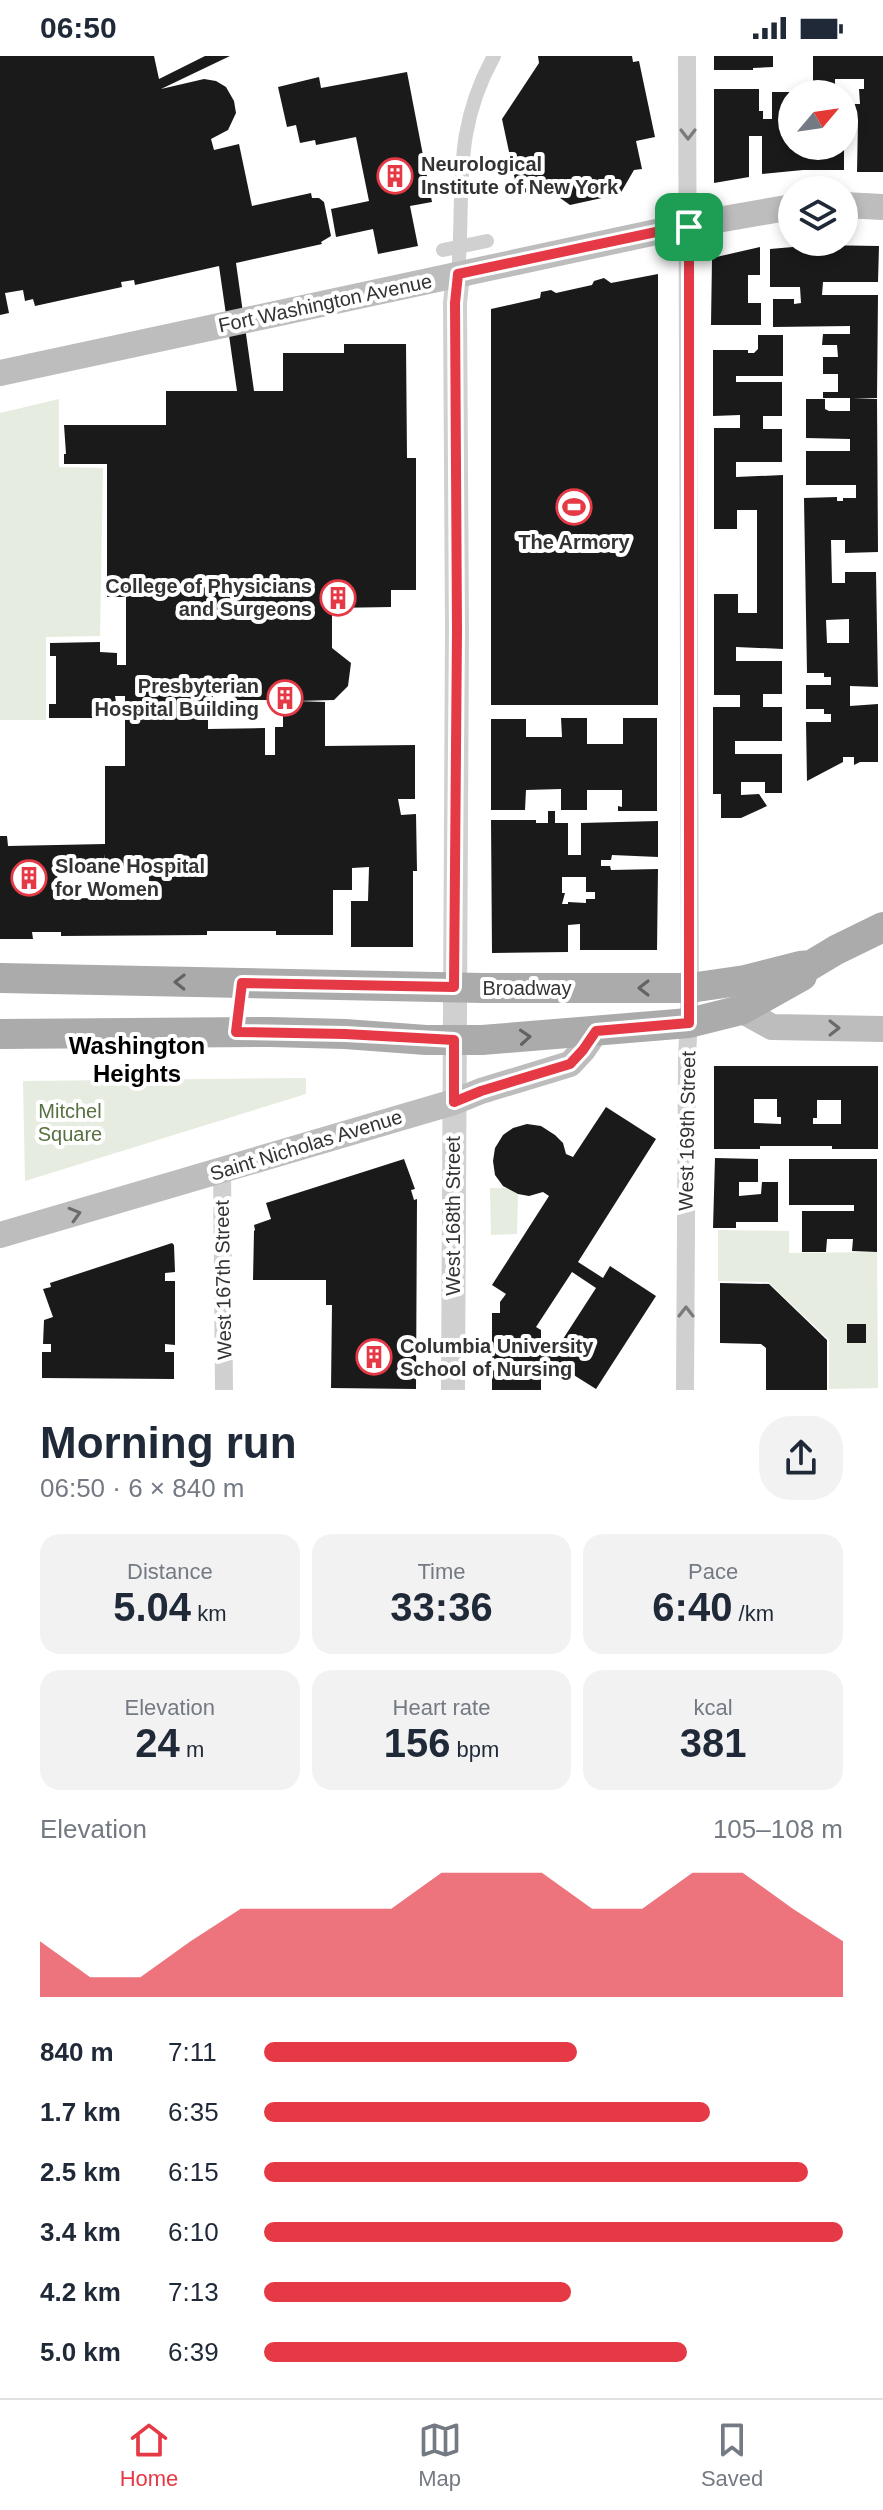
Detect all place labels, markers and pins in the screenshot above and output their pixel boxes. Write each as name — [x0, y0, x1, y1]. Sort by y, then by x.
place label: Neurological Institute of New York — [421, 153, 619, 198]
building icon: Neurological Institute of New York — [376, 157, 414, 195]
pin — [655, 193, 723, 261]
sports icon: The Armory — [555, 488, 593, 526]
place label: The Armory — [518, 531, 631, 553]
place label: College of Physicians and Surgeons — [105, 575, 312, 620]
building icon: College of Physicians and Surgeons — [319, 579, 357, 617]
place label: Presbyterian Hospital Building — [95, 675, 259, 720]
building icon: Presbyterian Hospital Building — [266, 679, 304, 717]
place label: Sloane Hospital for Women — [55, 855, 205, 900]
building icon: Sloane Hospital for Women — [10, 859, 48, 897]
place label: Columbia University School of Nursing — [400, 1335, 594, 1380]
building icon: Columbia University School of Nursing — [355, 1338, 393, 1376]

